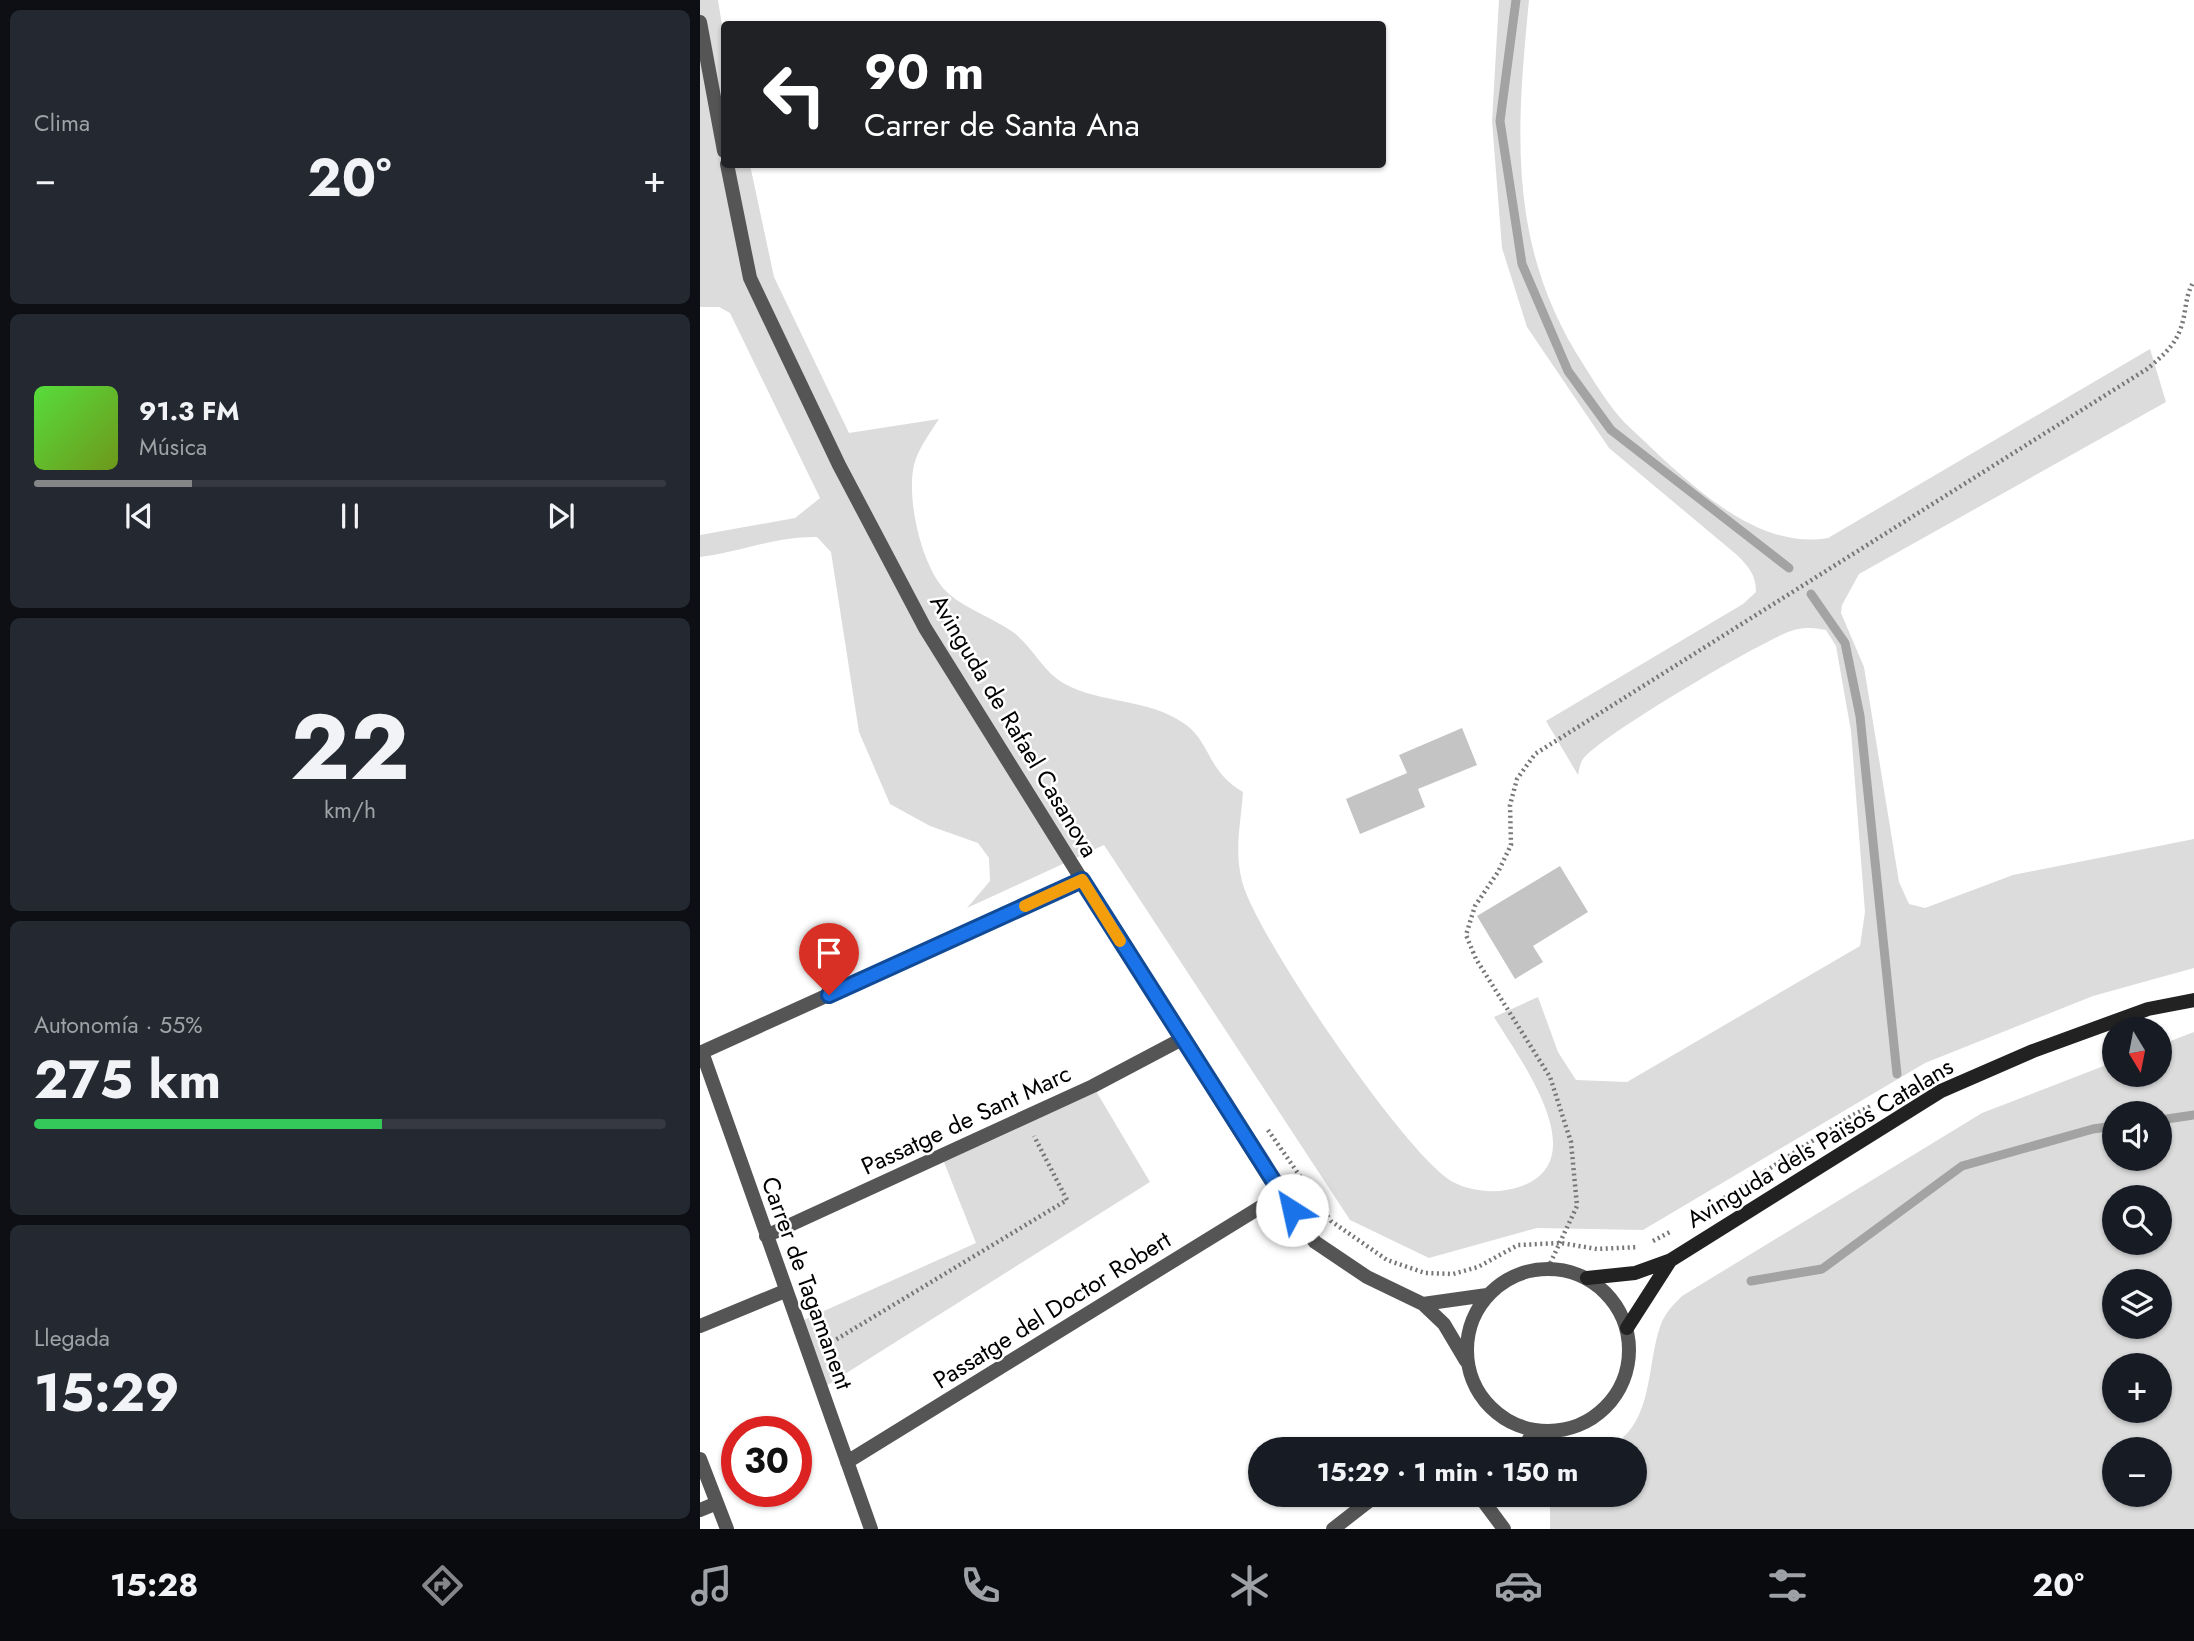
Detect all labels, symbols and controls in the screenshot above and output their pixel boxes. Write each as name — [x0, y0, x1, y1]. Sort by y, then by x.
text: 90 m — [864, 37, 984, 107]
icon: left — [749, 49, 840, 140]
text: Carrer de Santa Ana — [864, 102, 1140, 148]
text: Clima — [34, 106, 90, 140]
text: 20° — [308, 140, 392, 216]
text: − — [34, 151, 56, 206]
text: + — [643, 151, 666, 206]
text: 91.3 FM — [139, 392, 240, 430]
text: Música — [139, 430, 207, 464]
icon: previous — [120, 497, 158, 535]
icon: pause — [331, 497, 369, 535]
icon: next — [542, 497, 580, 535]
street label: Avinguda de Rafael Casanova — [922, 588, 1107, 864]
text: 22 — [290, 682, 410, 813]
text: km/h — [324, 793, 376, 827]
pin — [799, 923, 859, 995]
icon: arrive — [810, 934, 848, 972]
text: Autonomía · 55% — [34, 1008, 202, 1042]
north arrow — [2102, 1017, 2172, 1087]
map controls — [2102, 1017, 2172, 1507]
text: 275 km — [34, 1042, 221, 1118]
street label: Avinguda dels Països Catalans — [1680, 1049, 1960, 1236]
street label: Passatge de Sant Marc — [855, 1056, 1076, 1184]
button: sound — [2102, 1101, 2172, 1171]
street label: Carrer de Tagamanent — [753, 1171, 862, 1394]
position arrow — [1255, 1173, 1329, 1247]
button: search — [2102, 1185, 2172, 1255]
street label: Passatge del Doctor Robert — [926, 1222, 1178, 1397]
button: layers — [2102, 1269, 2172, 1339]
text: Llegada — [34, 1321, 110, 1355]
button: + — [2102, 1353, 2172, 1423]
text: 15:29 — [34, 1355, 180, 1431]
speed limit sign: 30 — [721, 1416, 812, 1507]
button: − — [2102, 1437, 2172, 1507]
text: 15:29 · 1 min · 150 m — [1317, 1453, 1578, 1491]
icon: directions — [418, 1561, 467, 1610]
icon: music — [687, 1561, 736, 1610]
icon: phone — [956, 1561, 1005, 1610]
icon: climate — [1225, 1561, 1274, 1610]
icon: car — [1494, 1561, 1543, 1610]
icon: filters — [1763, 1561, 1812, 1610]
text: 15:28 — [110, 1562, 198, 1608]
text: 20° — [2032, 1562, 2084, 1608]

